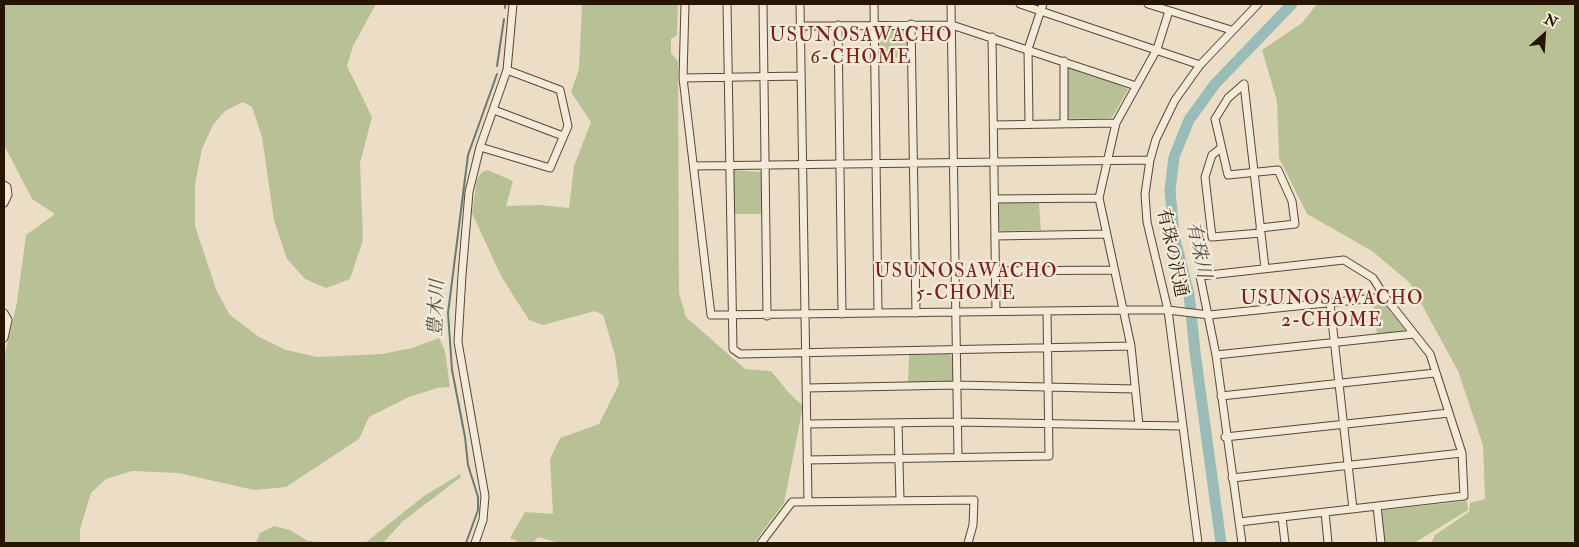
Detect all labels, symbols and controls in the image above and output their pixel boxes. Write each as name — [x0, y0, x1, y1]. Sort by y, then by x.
north arrow — [1519, 10, 1569, 60]
text: N — [1541, 11, 1560, 31]
district label: USUNOSAWACHO 6-CHOME — [768, 26, 954, 70]
street label: 有珠の沢通 — [1151, 207, 1191, 299]
water label: 有珠川 — [1180, 220, 1214, 280]
district label: USUNOSAWACHO 5-CHOME — [873, 262, 1059, 306]
water label: 豊木川 — [426, 279, 450, 337]
district label: USUNOSAWACHO 2-CHOME — [1239, 289, 1425, 333]

